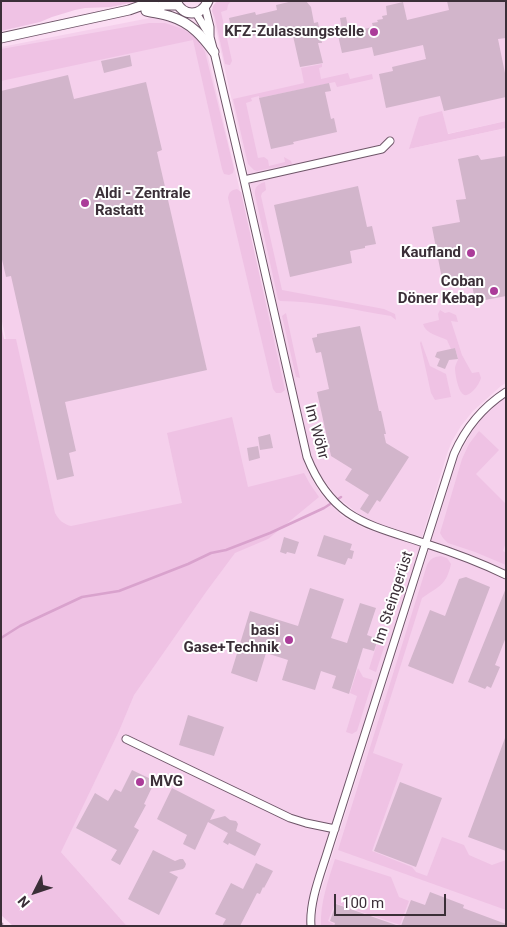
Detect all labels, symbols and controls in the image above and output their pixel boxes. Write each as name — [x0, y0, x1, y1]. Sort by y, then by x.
place label: KFZ-Zulassungstelle — [224, 23, 364, 41]
marker: KFZ-Zulassungstelle — [368, 26, 380, 38]
place label: Aldi - Zentrale Rastatt — [95, 185, 191, 220]
marker: Aldi - Zentrale Rastatt — [79, 197, 91, 209]
place label: Kaufland — [401, 244, 461, 262]
marker: Kaufland — [465, 247, 477, 259]
place label: Coban Döner Kebap — [398, 273, 484, 308]
marker: Coban Döner Kebap — [488, 285, 500, 297]
street label: Im Wöhr — [300, 403, 332, 461]
street label: Im Steingerüst — [370, 549, 418, 647]
place label: basi Gase+Technik — [183, 622, 279, 657]
marker: basi Gase+Technik — [283, 634, 295, 646]
place label: MVG — [150, 773, 183, 791]
marker: MVG — [134, 776, 146, 788]
north arrow — [10, 867, 60, 917]
scale bar — [337, 884, 450, 916]
text: N — [14, 893, 33, 911]
text: 100 m — [342, 894, 384, 912]

